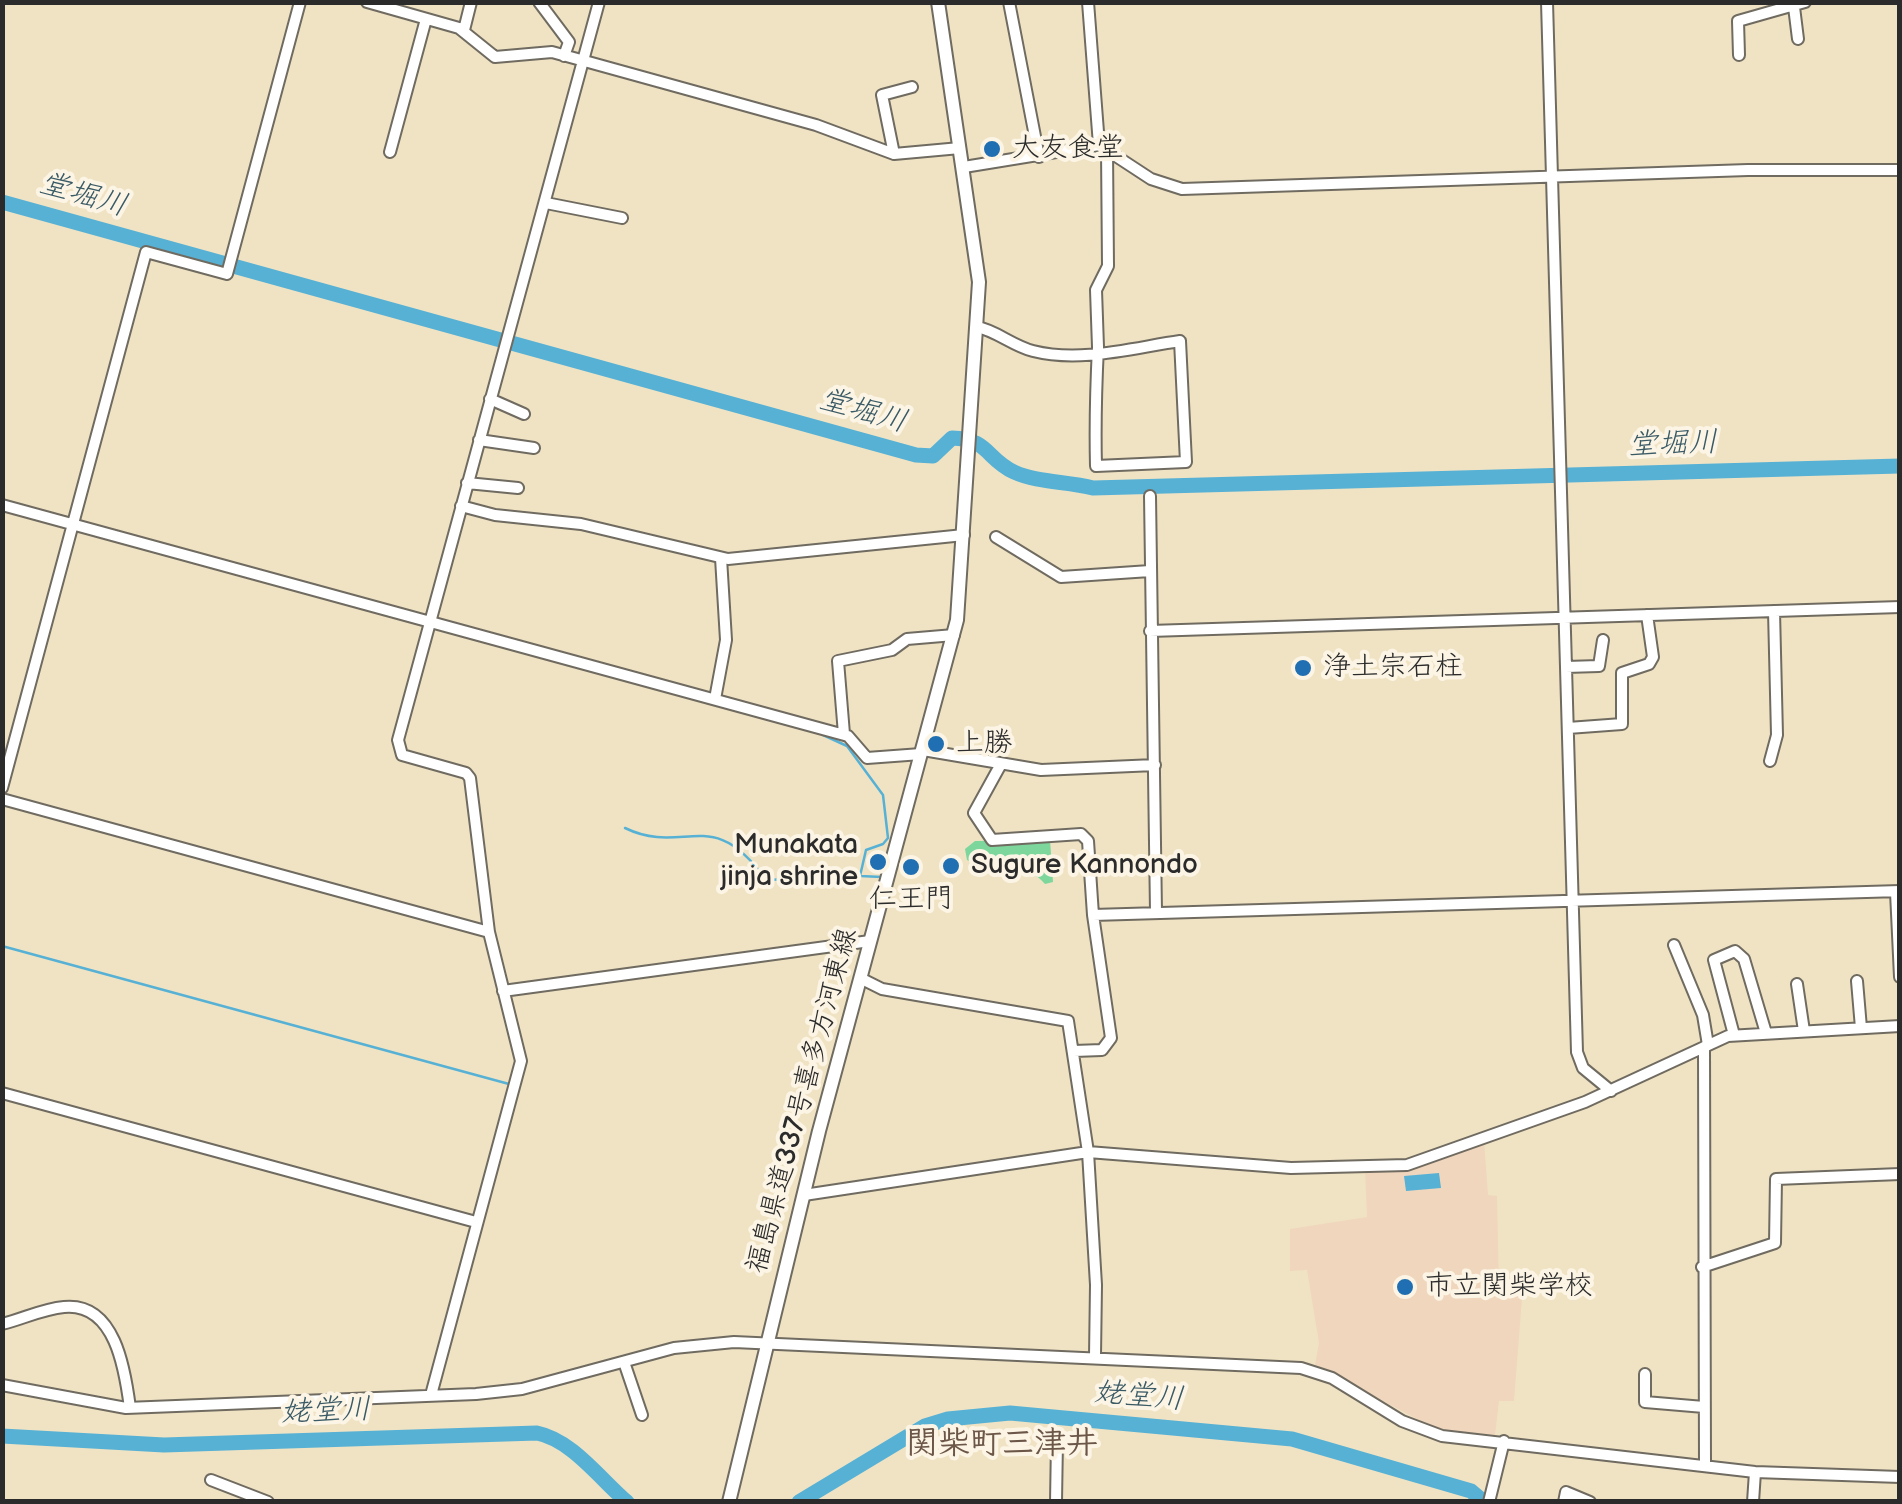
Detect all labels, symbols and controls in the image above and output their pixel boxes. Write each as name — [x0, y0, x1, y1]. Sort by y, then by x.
place label: 大友食堂 — [1012, 132, 1124, 166]
marker: 大友食堂 — [981, 138, 1003, 160]
water label: 堂堀川 — [35, 166, 131, 226]
water label: 堂堀川 — [815, 382, 911, 442]
water label: 堂堀川 — [1627, 425, 1719, 465]
place label: 浄土宗石柱 — [1323, 651, 1463, 685]
marker: 浄土宗石柱 — [1292, 657, 1314, 679]
place label: 上勝 — [956, 727, 1012, 761]
marker: 上勝 — [925, 733, 947, 755]
place label: Munakata jinja shrine — [721, 829, 858, 895]
place label: Sugure Kannondo — [971, 849, 1198, 883]
marker: Munakata jinja shrine — [867, 851, 889, 873]
marker: Sugure Kannondo — [940, 855, 962, 877]
marker: 仁王門 — [900, 856, 922, 878]
place label: 仁王門 — [869, 883, 953, 917]
street label: 福島県道337号喜多方河東線 — [741, 925, 865, 1277]
place label: 市立関柴学校 — [1425, 1270, 1593, 1304]
marker: 市立関柴学校 — [1394, 1276, 1416, 1298]
water label: 姥堂川 — [1093, 1375, 1185, 1419]
water label: 姥堂川 — [280, 1392, 372, 1432]
district label: 関柴町三津井 — [906, 1426, 1098, 1464]

